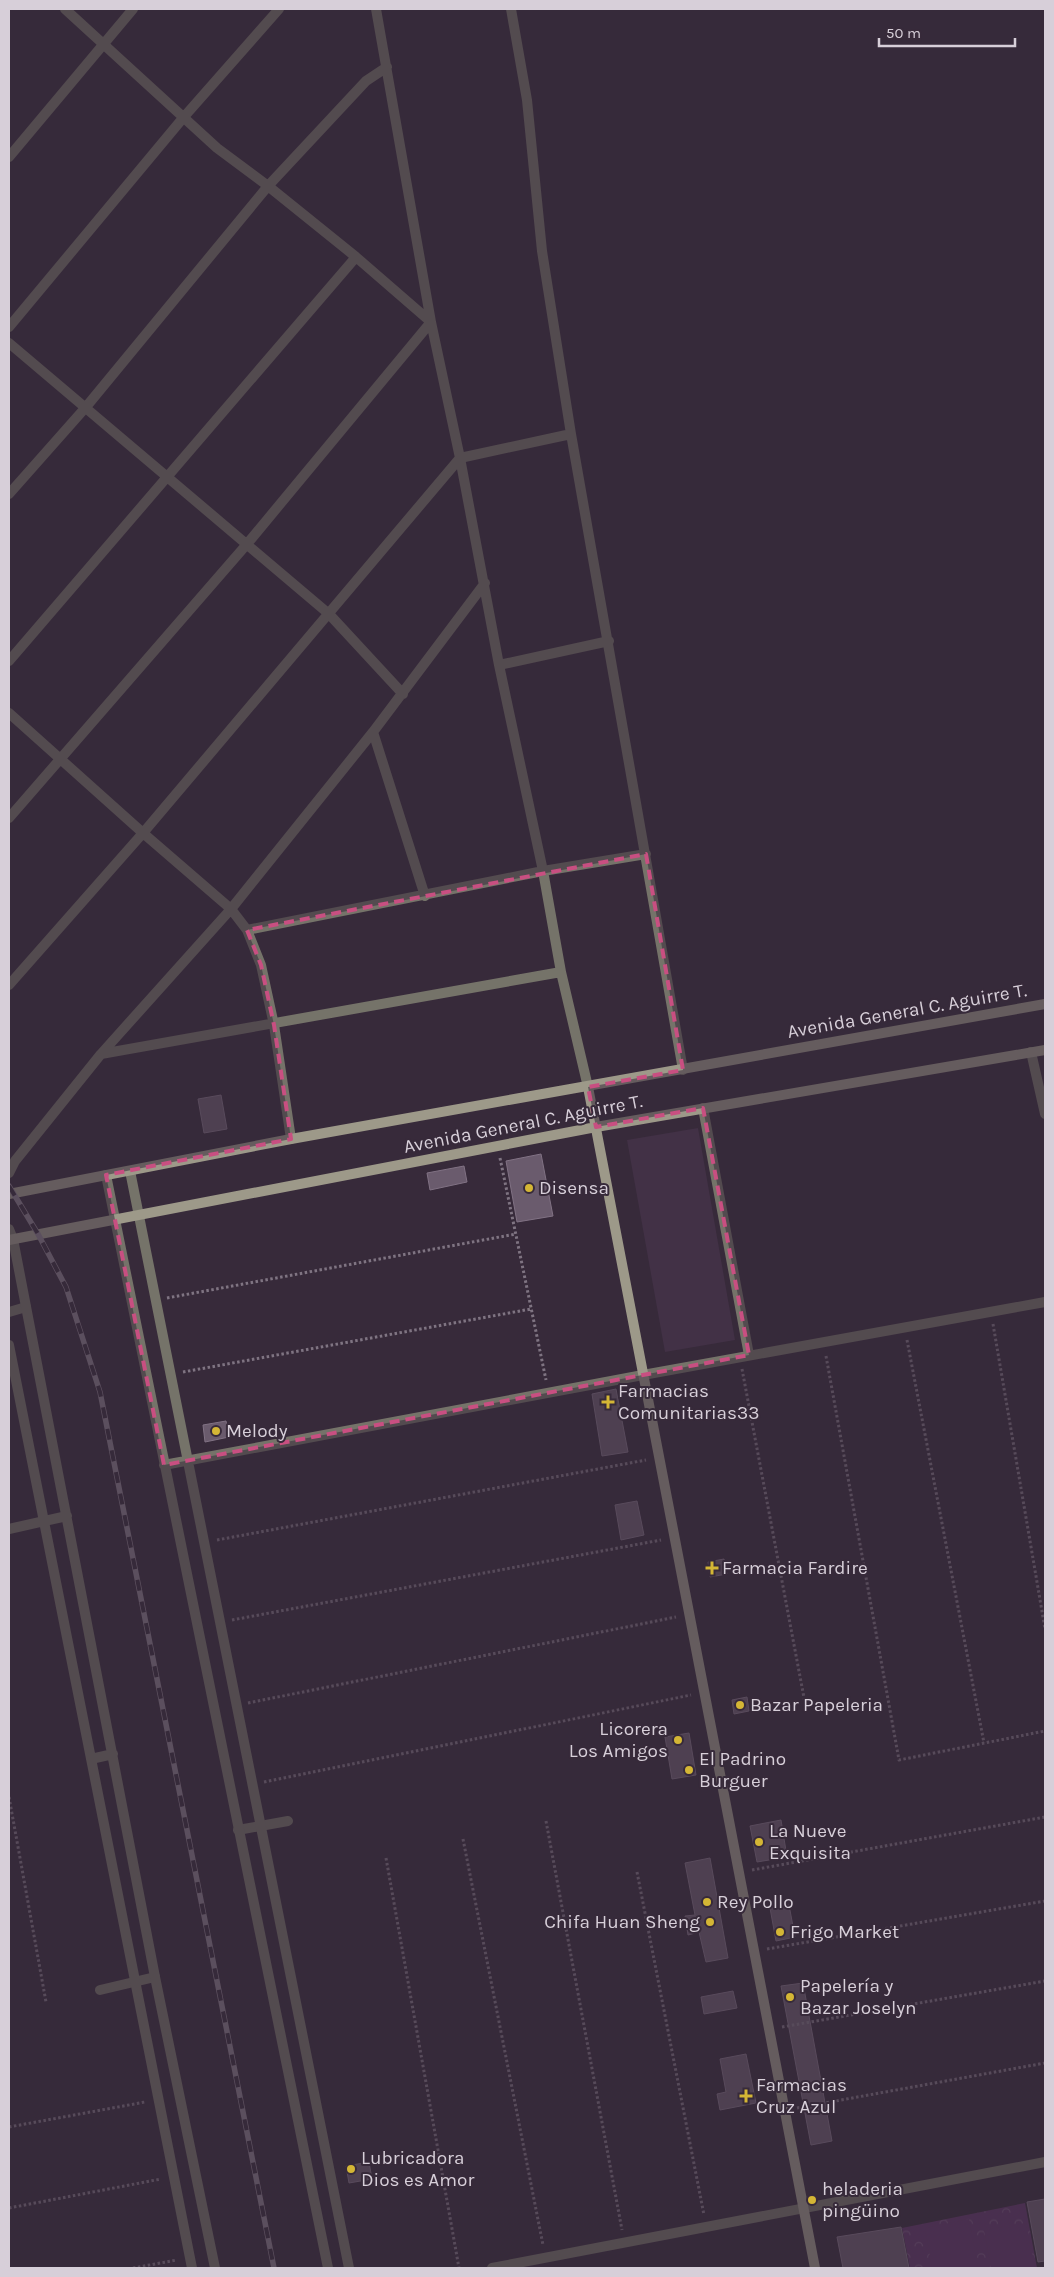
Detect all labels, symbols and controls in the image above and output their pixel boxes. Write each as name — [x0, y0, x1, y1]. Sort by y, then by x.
scale bar — [879, 15, 1015, 47]
text: 50 m — [886, 24, 921, 42]
street label: Avenida General C. Aguirre T. — [786, 979, 1028, 1043]
street label: Avenida General C. Aguirre T. — [402, 1090, 644, 1158]
place label: Disensa — [539, 1177, 609, 1199]
marker: Disensa — [523, 1182, 535, 1194]
place label: Farmacias Comunitarias33 — [618, 1380, 759, 1424]
marker: Farmacias Comunitarias33 — [602, 1396, 614, 1408]
place label: Melody — [226, 1420, 288, 1442]
marker: Melody — [210, 1425, 222, 1437]
place label: Farmacia Fardire — [722, 1557, 868, 1579]
marker: Farmacia Fardire — [706, 1562, 718, 1574]
place label: Bazar Papeleria — [750, 1694, 883, 1716]
marker: Bazar Papeleria — [734, 1699, 746, 1711]
place label: Licorera Los Amigos — [569, 1718, 668, 1762]
marker: Licorera Los Amigos — [672, 1734, 684, 1746]
place label: El Padrino Burguer — [699, 1748, 786, 1792]
marker: El Padrino Burguer — [683, 1764, 695, 1776]
place label: La Nueve Exquisita — [769, 1820, 851, 1864]
marker: La Nueve Exquisita — [753, 1836, 765, 1848]
place label: Rey Pollo — [717, 1891, 794, 1913]
marker: Rey Pollo — [701, 1896, 713, 1908]
place label: Chifa Huan Sheng — [544, 1911, 700, 1933]
marker: Chifa Huan Sheng — [704, 1916, 716, 1928]
place label: Frigo Market — [790, 1921, 899, 1943]
marker: Frigo Market — [774, 1926, 786, 1938]
place label: Papelería y Bazar Joselyn — [800, 1975, 917, 2019]
marker: Papelería y Bazar Joselyn — [784, 1991, 796, 2003]
place label: Farmacias Cruz Azul — [756, 2074, 847, 2118]
marker: Farmacias Cruz Azul — [740, 2090, 752, 2102]
place label: Lubricadora Dios es Amor — [361, 2147, 474, 2191]
marker: Lubricadora Dios es Amor — [345, 2163, 357, 2175]
place label: heladeria pingüino — [822, 2178, 903, 2222]
marker: heladeria pingüino — [806, 2194, 818, 2206]

